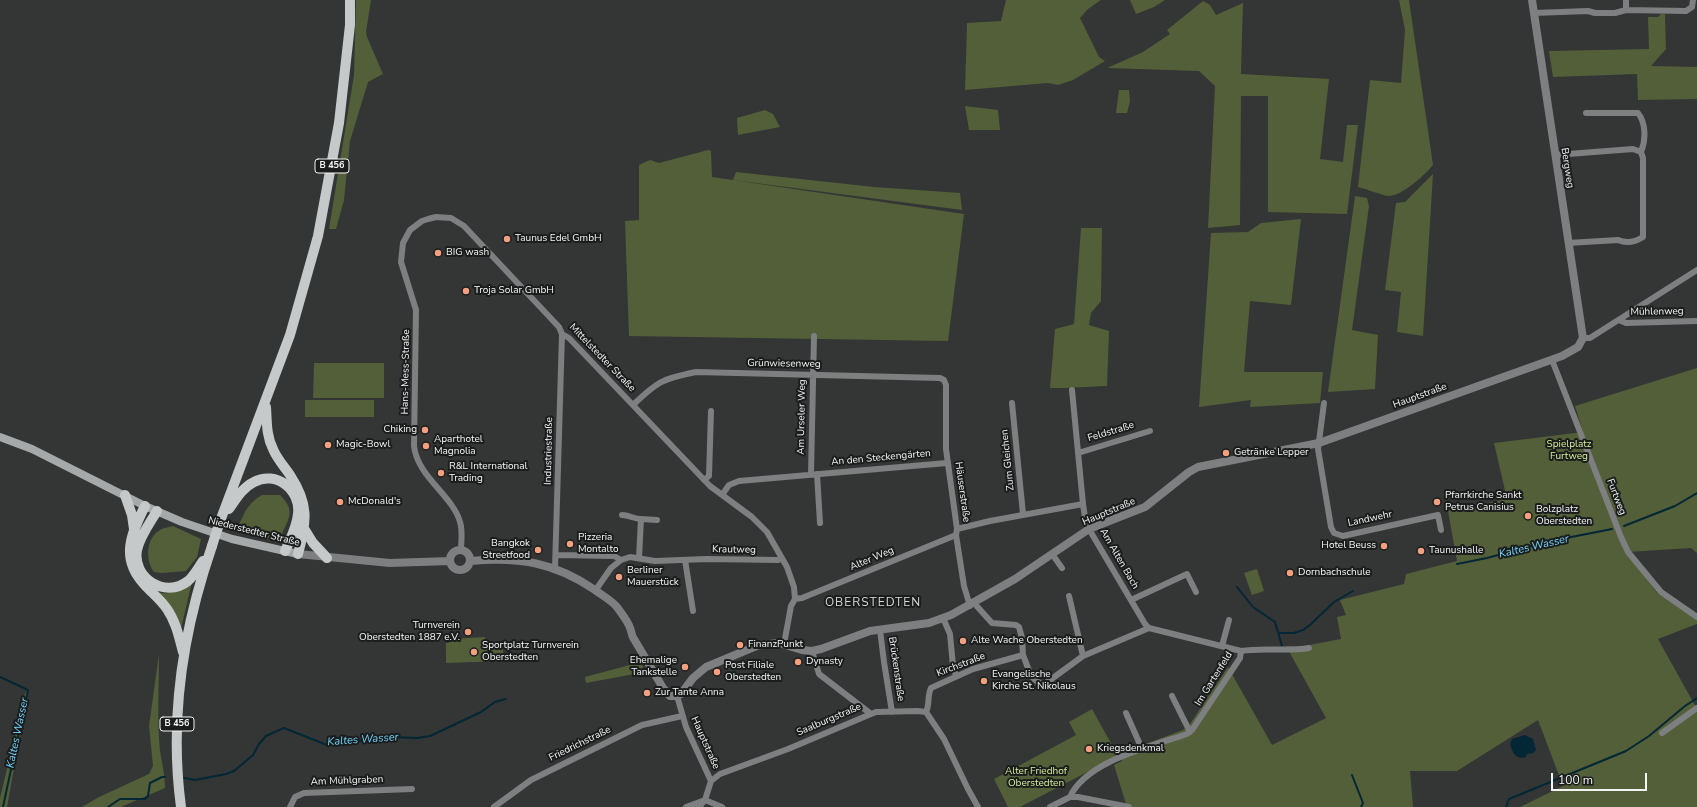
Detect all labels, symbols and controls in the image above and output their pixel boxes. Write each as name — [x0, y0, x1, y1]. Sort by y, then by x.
street label: Bergweg — [1558, 147, 1576, 189]
road number: B 456 — [315, 159, 349, 173]
place label: Taunus Edel GmbH — [515, 233, 602, 245]
marker: Taunus Edel GmbH — [502, 234, 512, 244]
place label: BIG wash — [446, 247, 489, 259]
marker: BIG wash — [433, 248, 443, 258]
place label: Troja Solar GmbH — [474, 285, 554, 297]
marker: Troja Solar GmbH — [461, 286, 471, 296]
street label: Mühlenweg — [1630, 306, 1684, 318]
street label: Mittelstedter Straße — [566, 321, 638, 395]
street label: Hans-Mess-Straße — [399, 329, 413, 415]
street label: Grünwiesenweg — [747, 357, 821, 371]
street label: Am Urseler Weg — [795, 379, 809, 455]
street label: Hauptstraße — [1391, 381, 1449, 411]
street label: Industriestraße — [542, 417, 556, 485]
street label: Feldstraße — [1086, 419, 1136, 445]
place label: Chiking — [383, 424, 417, 436]
marker: Chiking — [420, 425, 430, 435]
street label: Zum Gleichen — [999, 429, 1017, 491]
place label: Aparthotel Magnolia — [434, 434, 483, 458]
place label: Magic-Bowl — [336, 439, 390, 451]
park label: Spielplatz Furtweg — [1547, 439, 1591, 462]
marker: Magic-Bowl — [323, 440, 333, 450]
marker: Aparthotel Magnolia — [421, 441, 431, 451]
place label: Getränke Lepper — [1234, 447, 1309, 459]
street label: An den Steckengärten — [831, 448, 931, 468]
marker: Getränke Lepper — [1221, 448, 1231, 458]
place label: R&L International Trading — [449, 461, 528, 484]
street label: Häuserstraße — [952, 461, 972, 523]
marker: R&L International Trading — [436, 468, 446, 478]
street label: Furtweg — [1604, 477, 1628, 517]
place label: Pfarrkirche Sankt Petrus Canisius — [1445, 490, 1522, 514]
street label: Hauptstraße — [1081, 495, 1137, 529]
place label: McDonald's — [348, 496, 401, 508]
marker: McDonald's — [335, 497, 345, 507]
marker: Pfarrkirche Sankt Petrus Canisius — [1432, 497, 1442, 507]
place label: Bolzplatz Oberstedten — [1536, 504, 1592, 528]
street label: Landwehr — [1347, 508, 1393, 530]
marker: Bolzplatz Oberstedten — [1523, 511, 1533, 521]
street label: Niederstedter Straße — [207, 515, 301, 549]
street label: Am Alten Bach — [1097, 527, 1141, 591]
place label: Pizzeria Montalto — [578, 532, 618, 556]
water label: Kaltes Wasser — [1498, 533, 1570, 561]
place label: Bangkok Streetfood — [483, 538, 530, 562]
marker: Pizzeria Montalto — [565, 539, 575, 549]
place label: Hotel Beuss — [1321, 540, 1376, 552]
marker: Hotel Beuss — [1379, 541, 1389, 551]
street label: Krautweg — [712, 544, 756, 556]
street label: Alter Weg — [848, 544, 896, 574]
marker: Bangkok Streetfood — [533, 545, 543, 555]
place label: Taunushalle — [1429, 545, 1483, 557]
marker: Taunushalle — [1416, 546, 1426, 556]
place label: Berliner Mauerstück — [627, 565, 679, 588]
place label: Dornbachschule — [1298, 567, 1371, 579]
marker: Dornbachschule — [1285, 568, 1295, 578]
marker: Berliner Mauerstück — [614, 572, 624, 582]
district label: OBERSTEDTEN — [825, 596, 921, 610]
place label: Turnverein Oberstedten 1887 e.V. — [359, 620, 460, 644]
marker: Turnverein Oberstedten 1887 e.V. — [463, 627, 473, 637]
place label: Alte Wache Oberstedten — [971, 635, 1083, 647]
street label: Brückenstraße — [886, 636, 906, 702]
marker: Alte Wache Oberstedten — [958, 636, 968, 646]
place label: FinanzPunkt — [748, 639, 803, 651]
place label: Sportplatz Turnverein Oberstedten — [482, 640, 579, 664]
marker: FinanzPunkt — [735, 640, 745, 650]
marker: Sportplatz Turnverein Oberstedten — [469, 647, 479, 657]
street label: Kirchstraße — [935, 650, 987, 680]
street label: Im Gartenfeld — [1193, 650, 1235, 708]
place label: Ehemalige Tankstelle — [630, 655, 677, 678]
place label: Dynasty — [806, 656, 843, 668]
marker: Dynasty — [793, 657, 803, 667]
place label: Post Filiale Oberstedten — [725, 660, 781, 684]
marker: Ehemalige Tankstelle — [680, 662, 690, 672]
marker: Post Filiale Oberstedten — [712, 667, 722, 677]
place label: Evangelische Kirche St. Nikolaus — [992, 669, 1076, 692]
marker: Evangelische Kirche St. Nikolaus — [979, 676, 989, 686]
place label: Zur Tante Anna — [655, 687, 724, 699]
marker: Zur Tante Anna — [642, 688, 652, 698]
water label: Kaltes Wasser — [4, 697, 32, 769]
street label: Saalburgstraße — [795, 701, 863, 739]
street label: Hauptstraße — [688, 715, 722, 771]
road number: B 456 — [160, 717, 194, 731]
street label: Friedrichstraße — [547, 724, 613, 764]
water label: Kaltes Wasser — [327, 731, 399, 749]
place label: Kriegsdenkmal — [1097, 743, 1164, 755]
marker: Kriegsdenkmal — [1084, 744, 1094, 754]
scale bar — [1553, 765, 1649, 791]
park label: Alter Friedhof Oberstedten — [1005, 766, 1067, 790]
text: 100 m — [1558, 772, 1593, 788]
street label: Am Mühlgraben — [310, 774, 384, 788]

